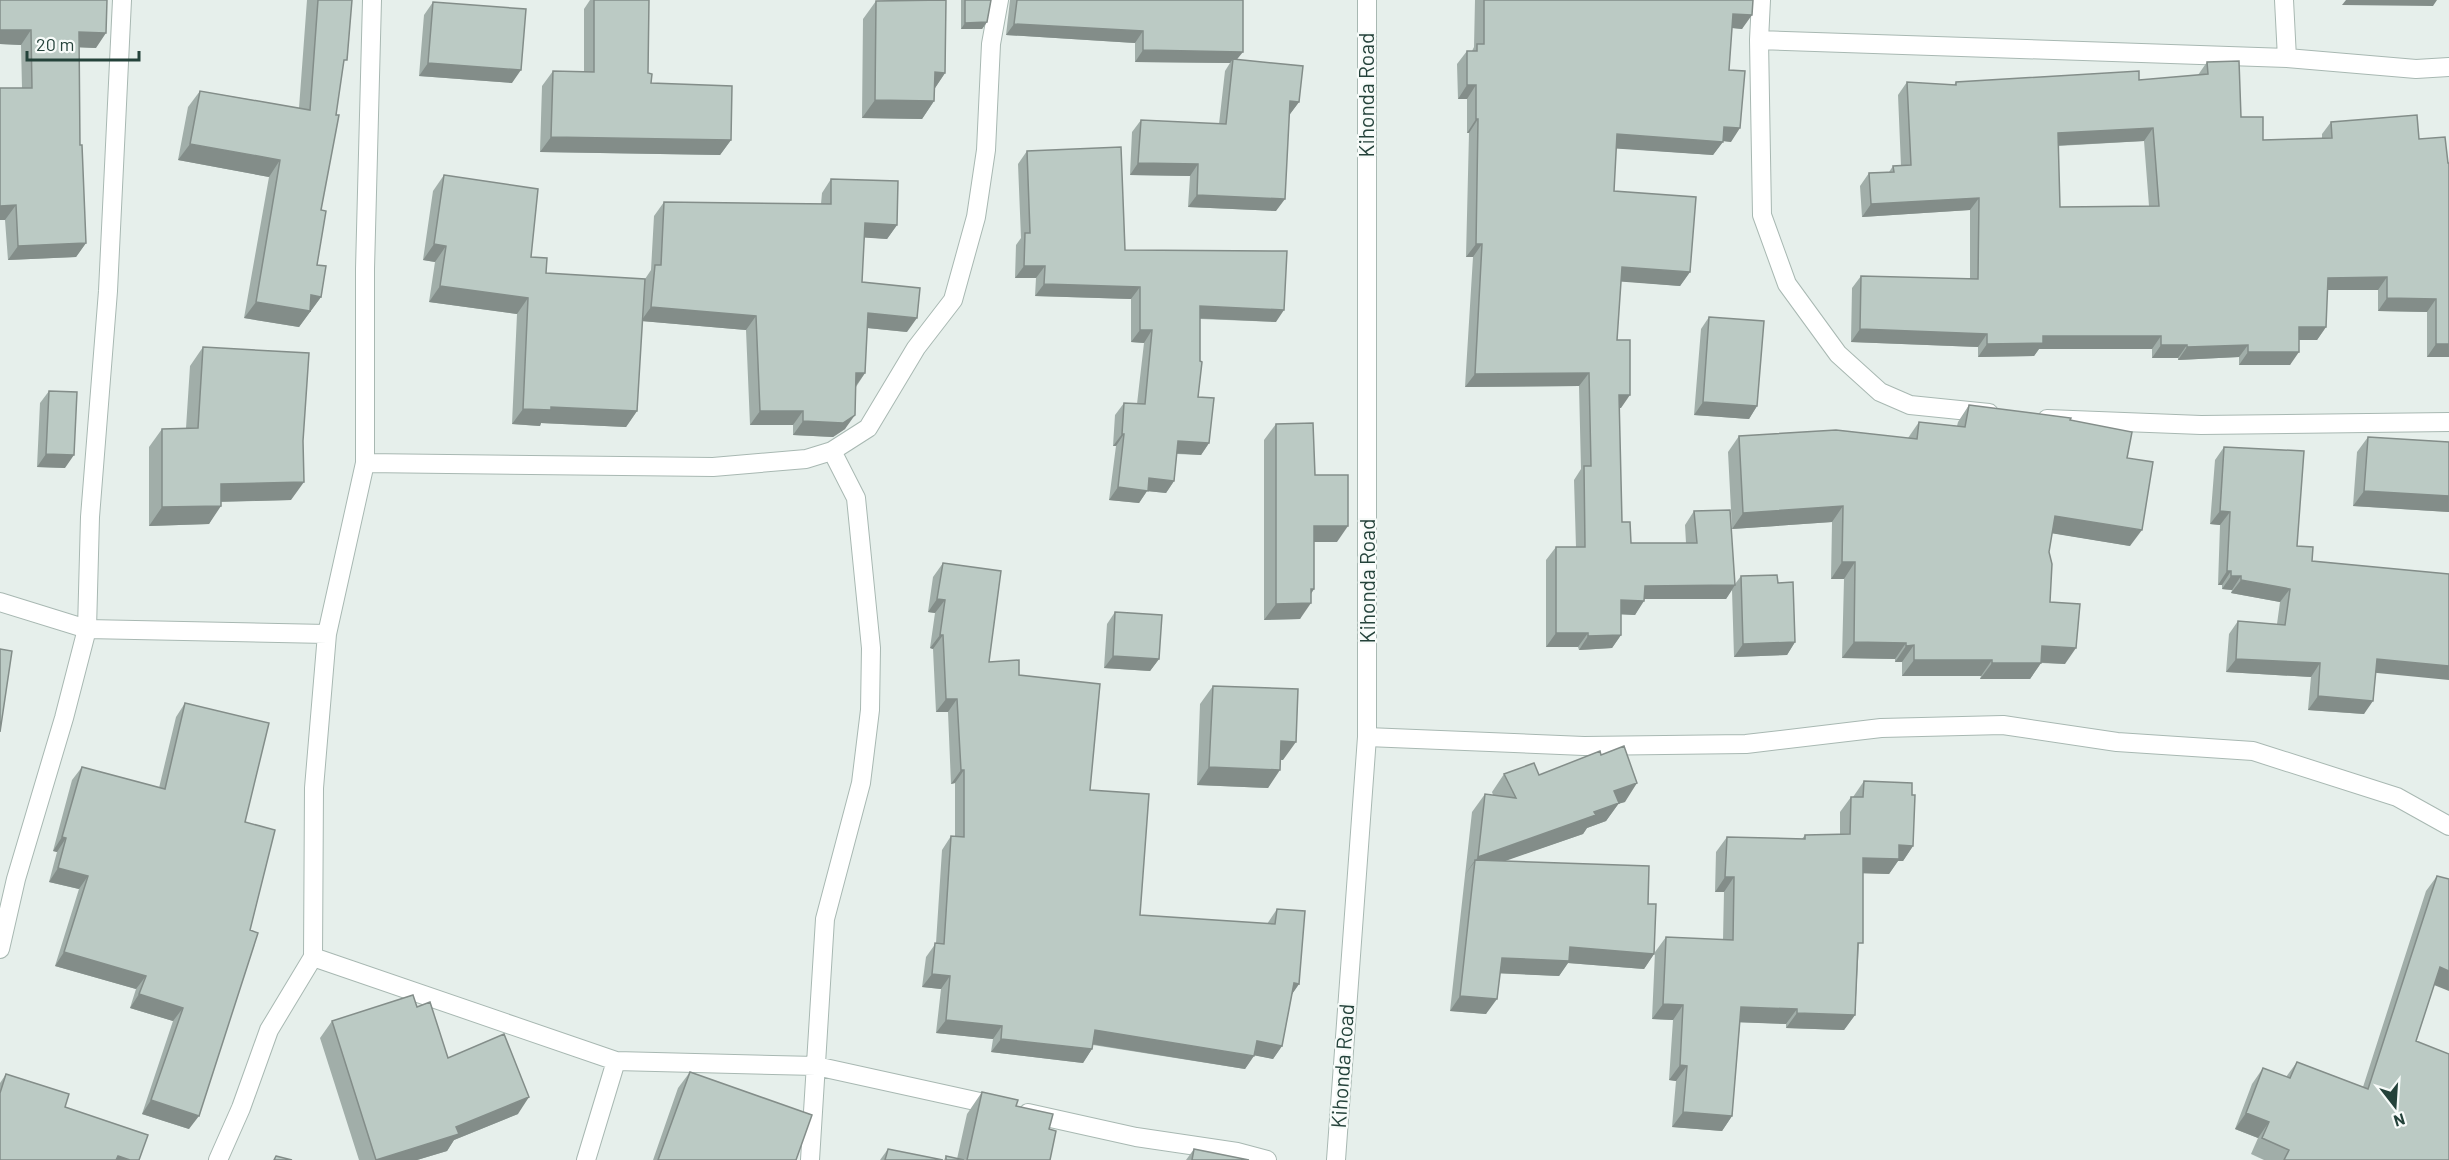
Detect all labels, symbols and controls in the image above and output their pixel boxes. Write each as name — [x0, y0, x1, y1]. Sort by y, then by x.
scale bar — [27, 24, 140, 62]
text: 20 m — [36, 33, 74, 55]
street label: Kihonda Road — [1353, 33, 1378, 157]
street label: Kihonda Road — [1354, 519, 1379, 643]
street label: Kihonda Road — [1325, 1003, 1358, 1129]
north arrow — [2365, 1076, 2425, 1136]
text: N — [2392, 1110, 2407, 1131]

